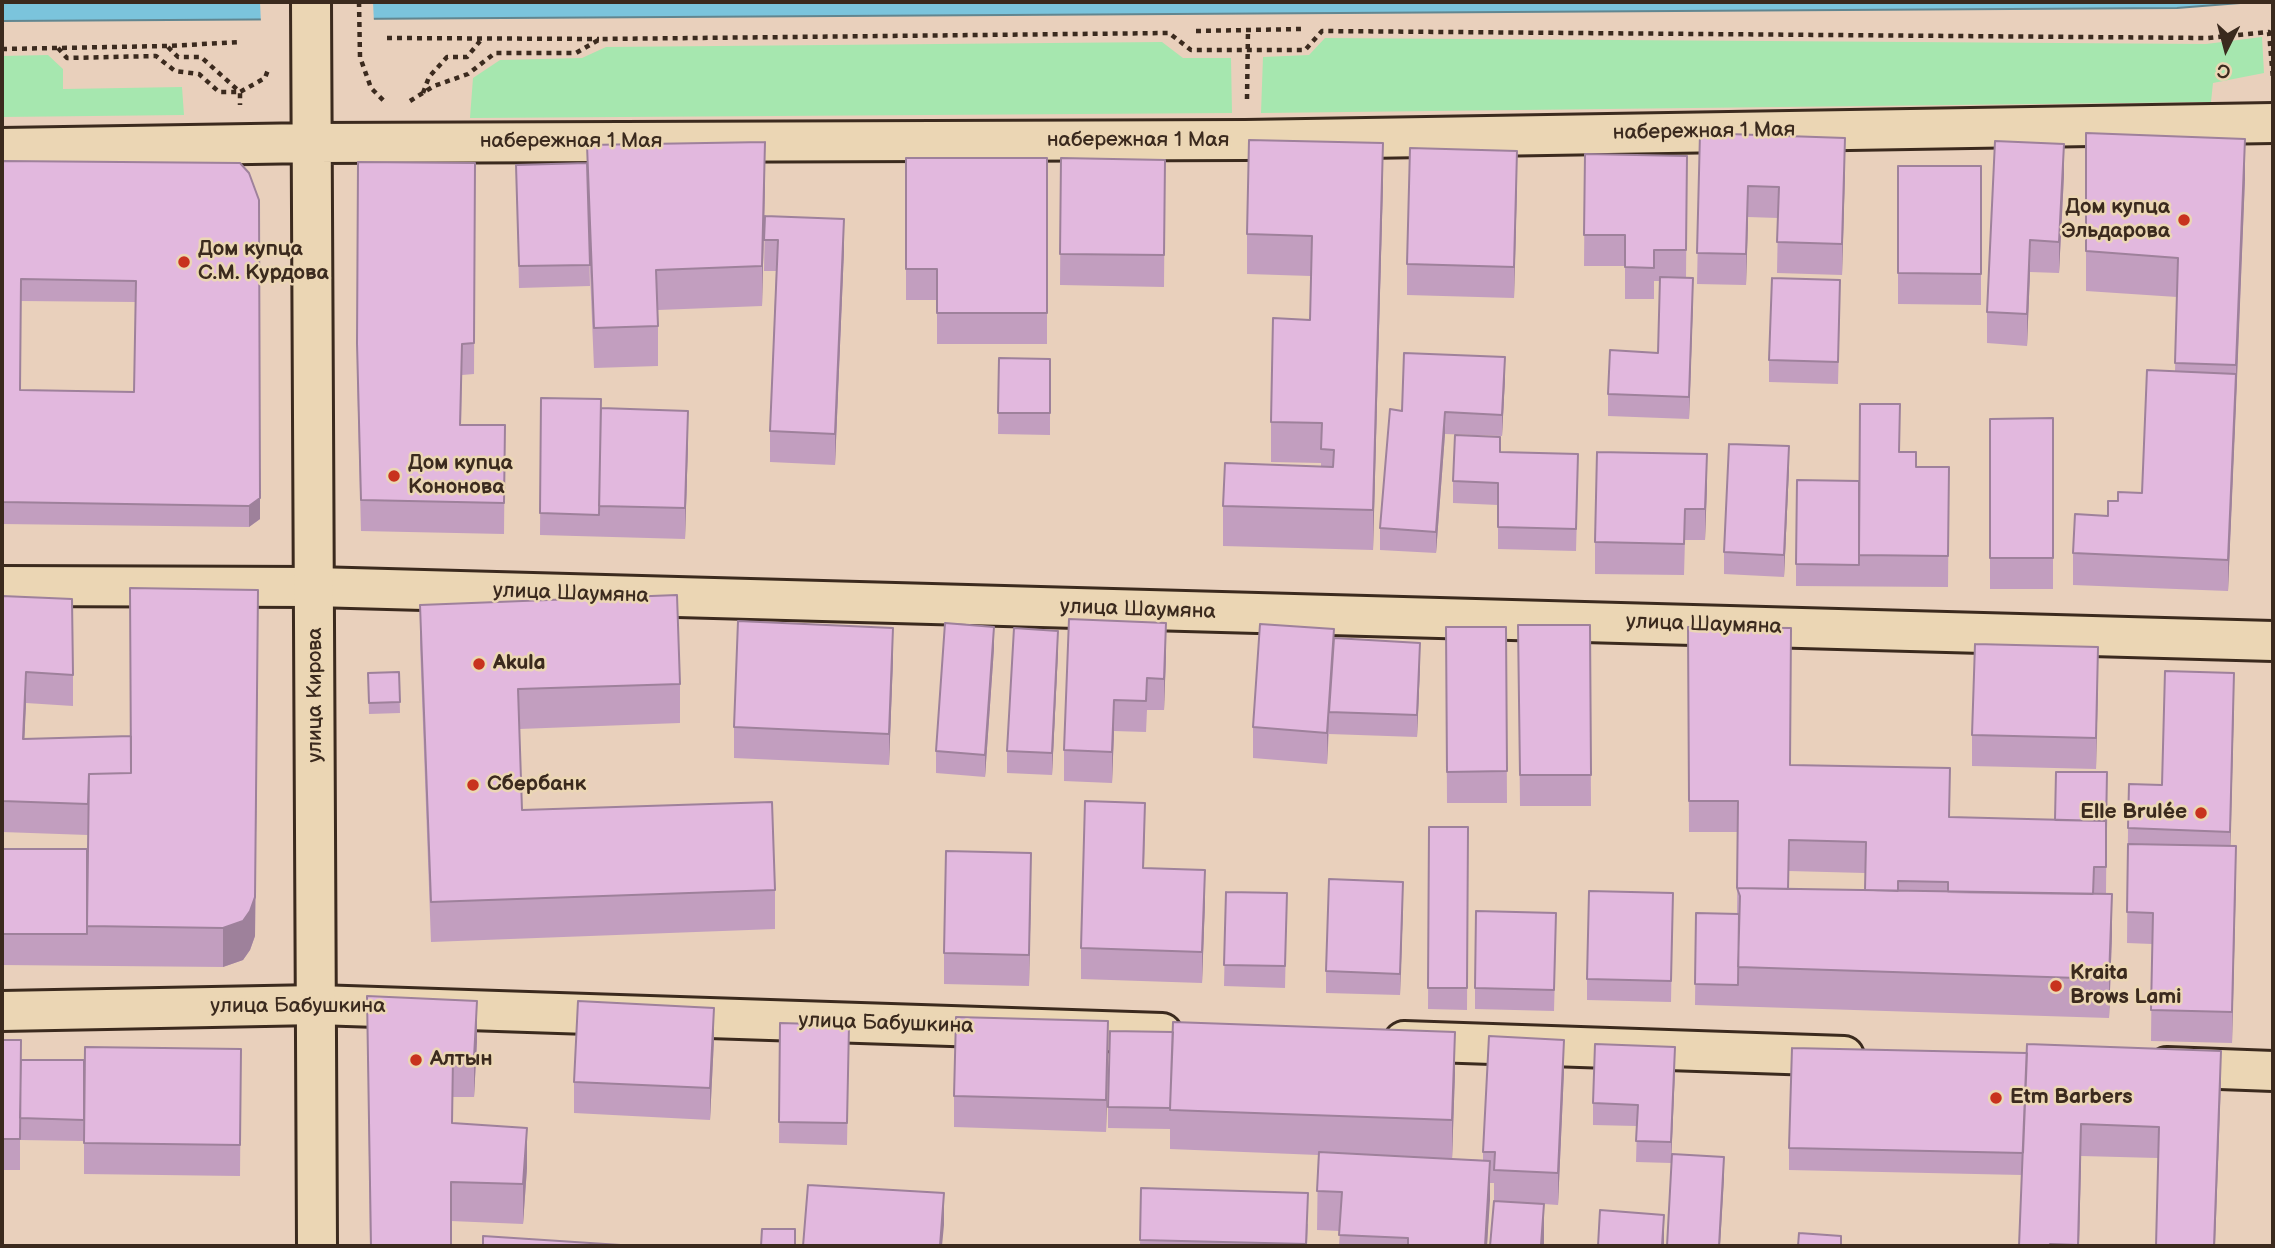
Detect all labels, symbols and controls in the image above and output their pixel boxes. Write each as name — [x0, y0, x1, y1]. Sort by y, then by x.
north arrow — [2191, 14, 2261, 84]
text: С — [2216, 58, 2232, 83]
street label: набережная 1 Мая — [1612, 118, 1796, 146]
street label: набережная 1 Мая — [1047, 128, 1229, 154]
street label: набережная 1 Мая — [480, 129, 662, 155]
place label: Дом купца Эльдарова — [2062, 195, 2170, 245]
marker: Дом купца Эльдарова — [2176, 212, 2192, 228]
place label: Дом купца С.М. Курдова — [198, 237, 329, 287]
marker: Дом купца С.М. Курдова — [176, 254, 192, 270]
place label: Дом купца Кононова — [408, 451, 513, 501]
marker: Дом купца Кононова — [386, 468, 402, 484]
street label: улица Шаумяна — [493, 579, 649, 609]
street label: улица Шаумяна — [1060, 595, 1216, 625]
street label: улица Шаумяна — [1626, 610, 1782, 640]
street label: улица Кирова — [303, 627, 329, 763]
place label: Akula — [493, 651, 546, 677]
marker: Akula — [471, 656, 487, 672]
place label: Сбербанк — [487, 772, 586, 798]
marker: Сбербанк — [465, 777, 481, 793]
place label: Elle Brulée — [2080, 800, 2187, 826]
marker: Elle Brulée — [2193, 805, 2209, 821]
place label: Kraita Brows Lami — [2070, 961, 2181, 1011]
marker: Kraita Brows Lami — [2048, 978, 2064, 994]
street label: улица Бабушкина — [210, 994, 386, 1020]
street label: улица Бабушкина — [798, 1008, 974, 1040]
place label: Алтын — [430, 1047, 492, 1073]
marker: Алтын — [408, 1052, 424, 1068]
place label: Etm Barbers — [2010, 1085, 2133, 1111]
marker: Etm Barbers — [1988, 1090, 2004, 1106]

